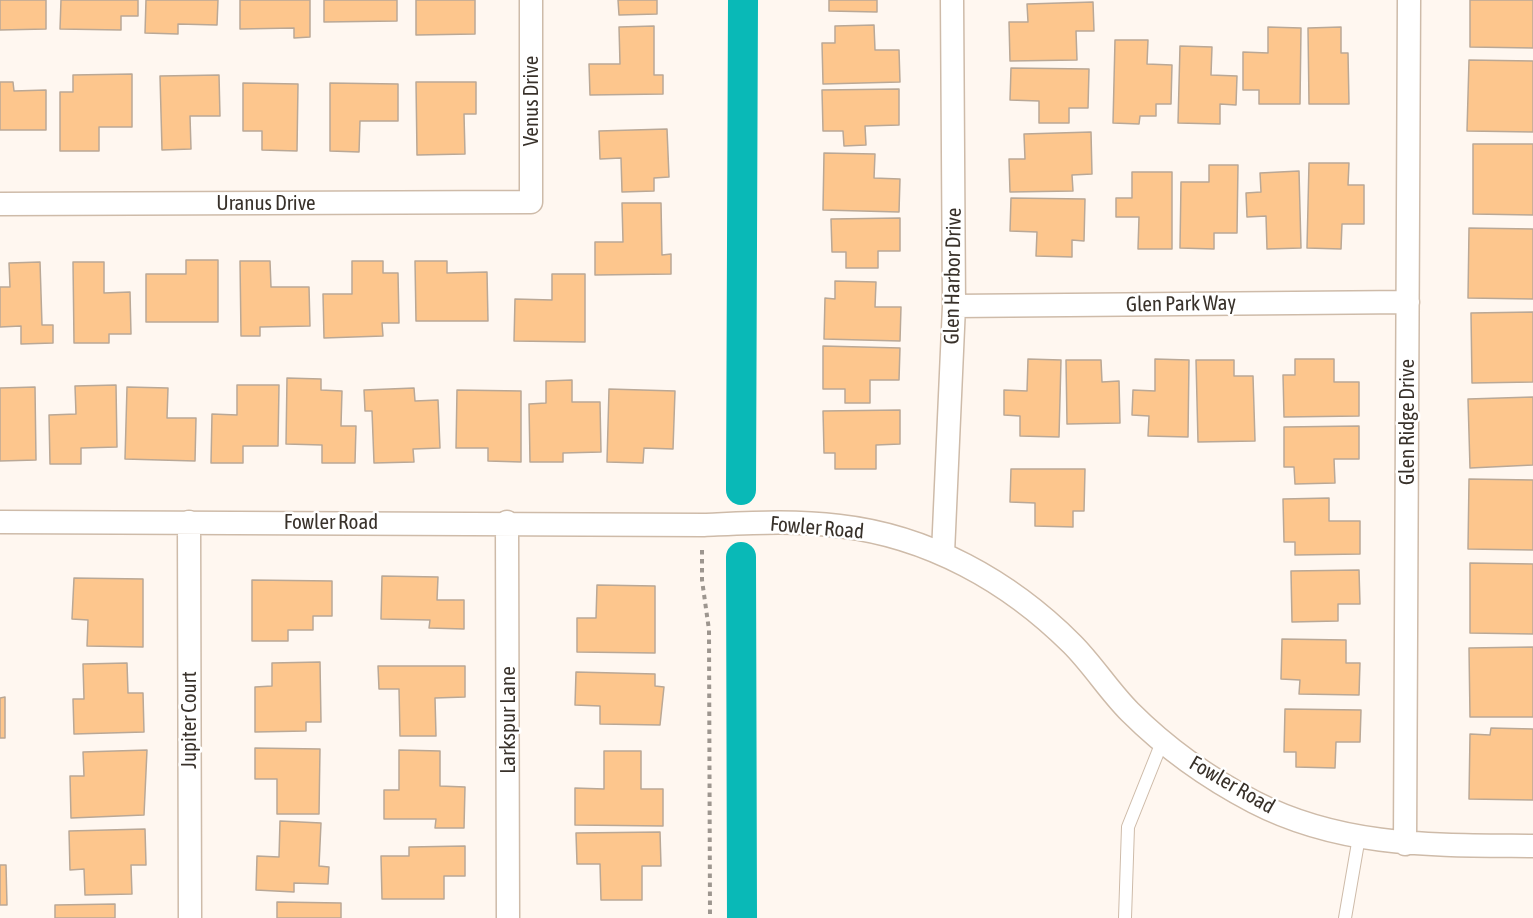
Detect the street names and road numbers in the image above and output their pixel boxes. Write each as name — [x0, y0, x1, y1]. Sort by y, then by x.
street label: Venus Drive — [518, 56, 544, 146]
street label: Uranus Drive — [216, 190, 316, 216]
street label: Glen Harbor Drive — [939, 207, 967, 345]
street label: Glen Park Way — [1126, 290, 1236, 318]
street label: Glen Ridge Drive — [1394, 359, 1420, 485]
street label: Fowler Road — [284, 509, 378, 535]
street label: Fowler Road — [769, 511, 865, 545]
street label: Larkspur Lane — [495, 666, 521, 774]
street label: Jupiter Court — [176, 671, 202, 769]
street label: Fowler Road — [1185, 751, 1279, 819]

